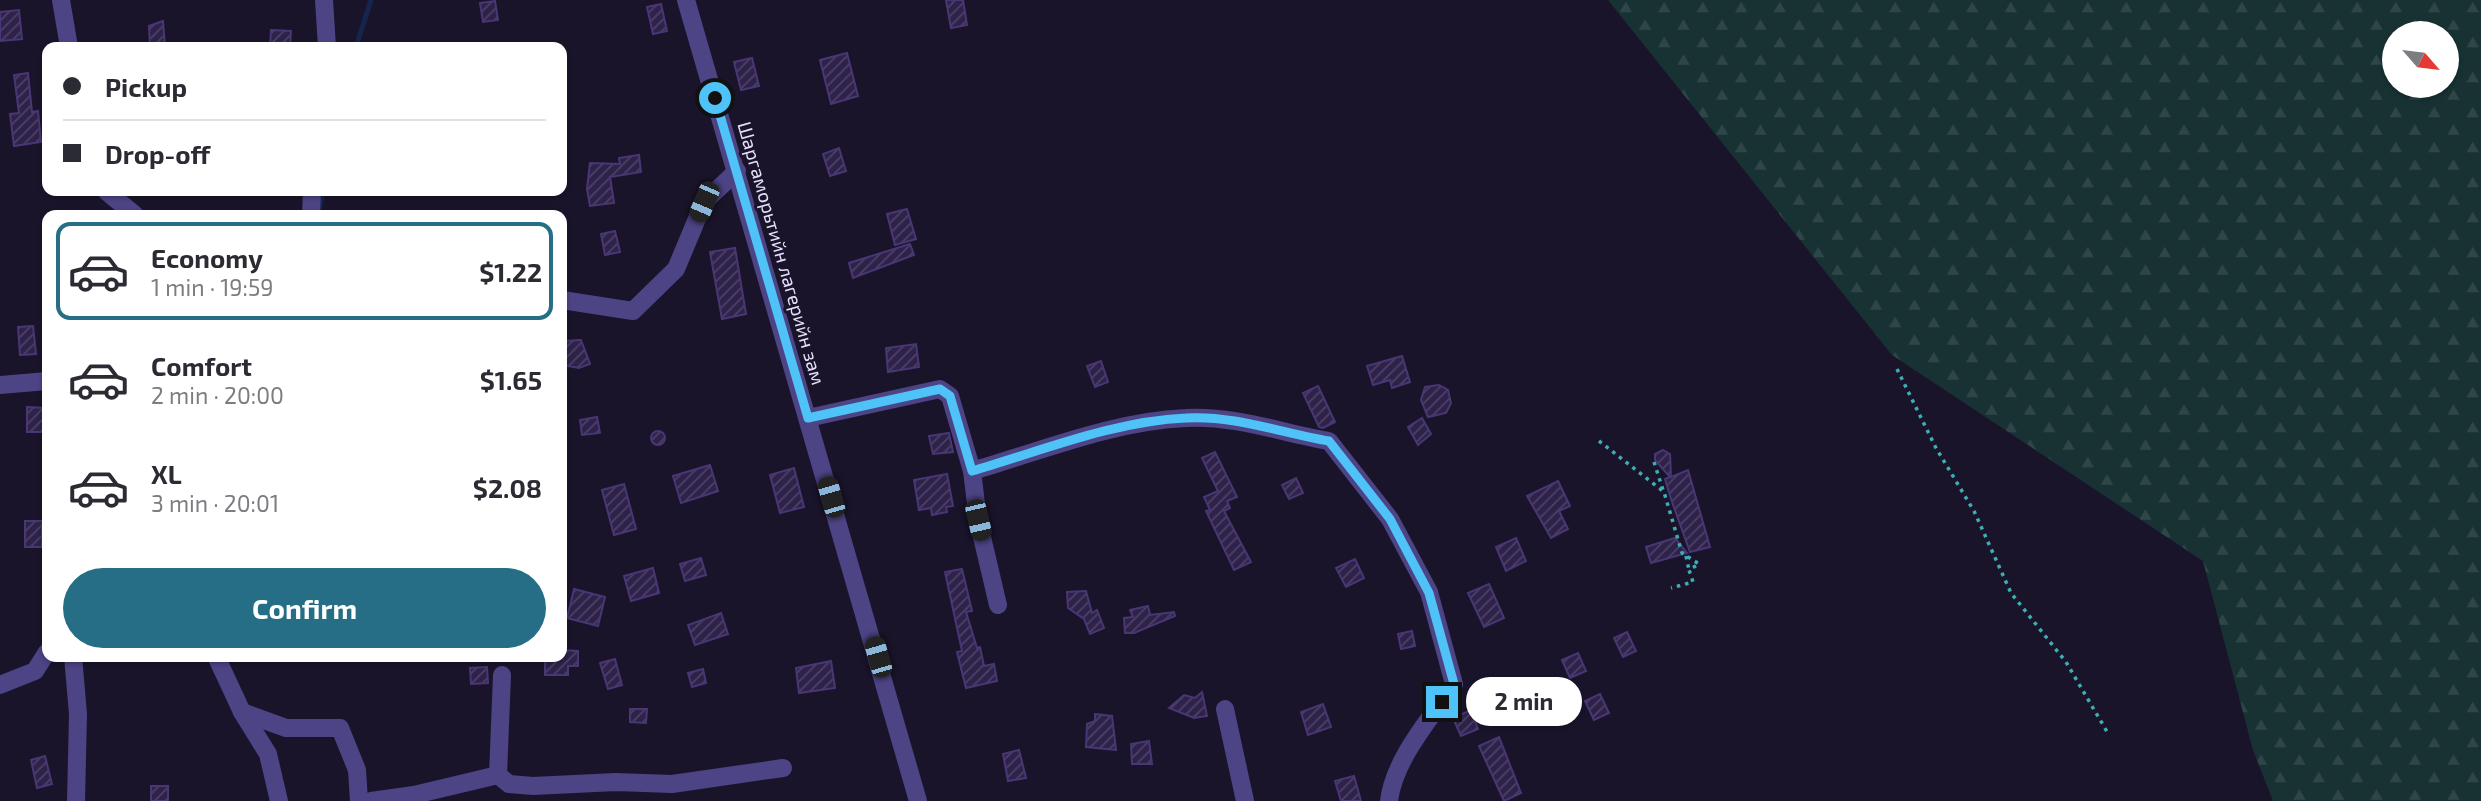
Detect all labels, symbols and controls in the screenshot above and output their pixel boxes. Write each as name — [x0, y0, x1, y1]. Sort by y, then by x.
north arrow — [2382, 21, 2459, 98]
map controls — [2382, 21, 2459, 98]
text: Pickup — [105, 71, 187, 102]
route start — [699, 82, 731, 114]
street label: Шаргаморьтийн лагерийн зам — [733, 119, 831, 387]
text: Drop-off — [105, 138, 210, 169]
car — [687, 179, 722, 225]
icon: car — [67, 240, 130, 303]
text: Economy — [151, 242, 263, 273]
text: $1.22 — [479, 256, 542, 287]
text: 1 min · 19:59 — [151, 273, 273, 301]
icon: car — [67, 348, 130, 411]
text: Comfort — [151, 350, 252, 381]
text: $1.65 — [480, 364, 542, 395]
text: 2 min · 20:00 — [151, 381, 284, 409]
icon: car — [67, 456, 130, 519]
text: XL — [151, 458, 182, 489]
text: $2.08 — [473, 472, 542, 503]
car — [816, 474, 847, 520]
text: 3 min · 20:01 — [151, 489, 279, 517]
car — [964, 497, 993, 543]
button: Confirm — [63, 568, 546, 648]
car — [863, 634, 894, 680]
callout: 2 min — [1466, 678, 1582, 726]
route end — [1426, 686, 1458, 718]
text: 2 min — [1495, 687, 1553, 715]

